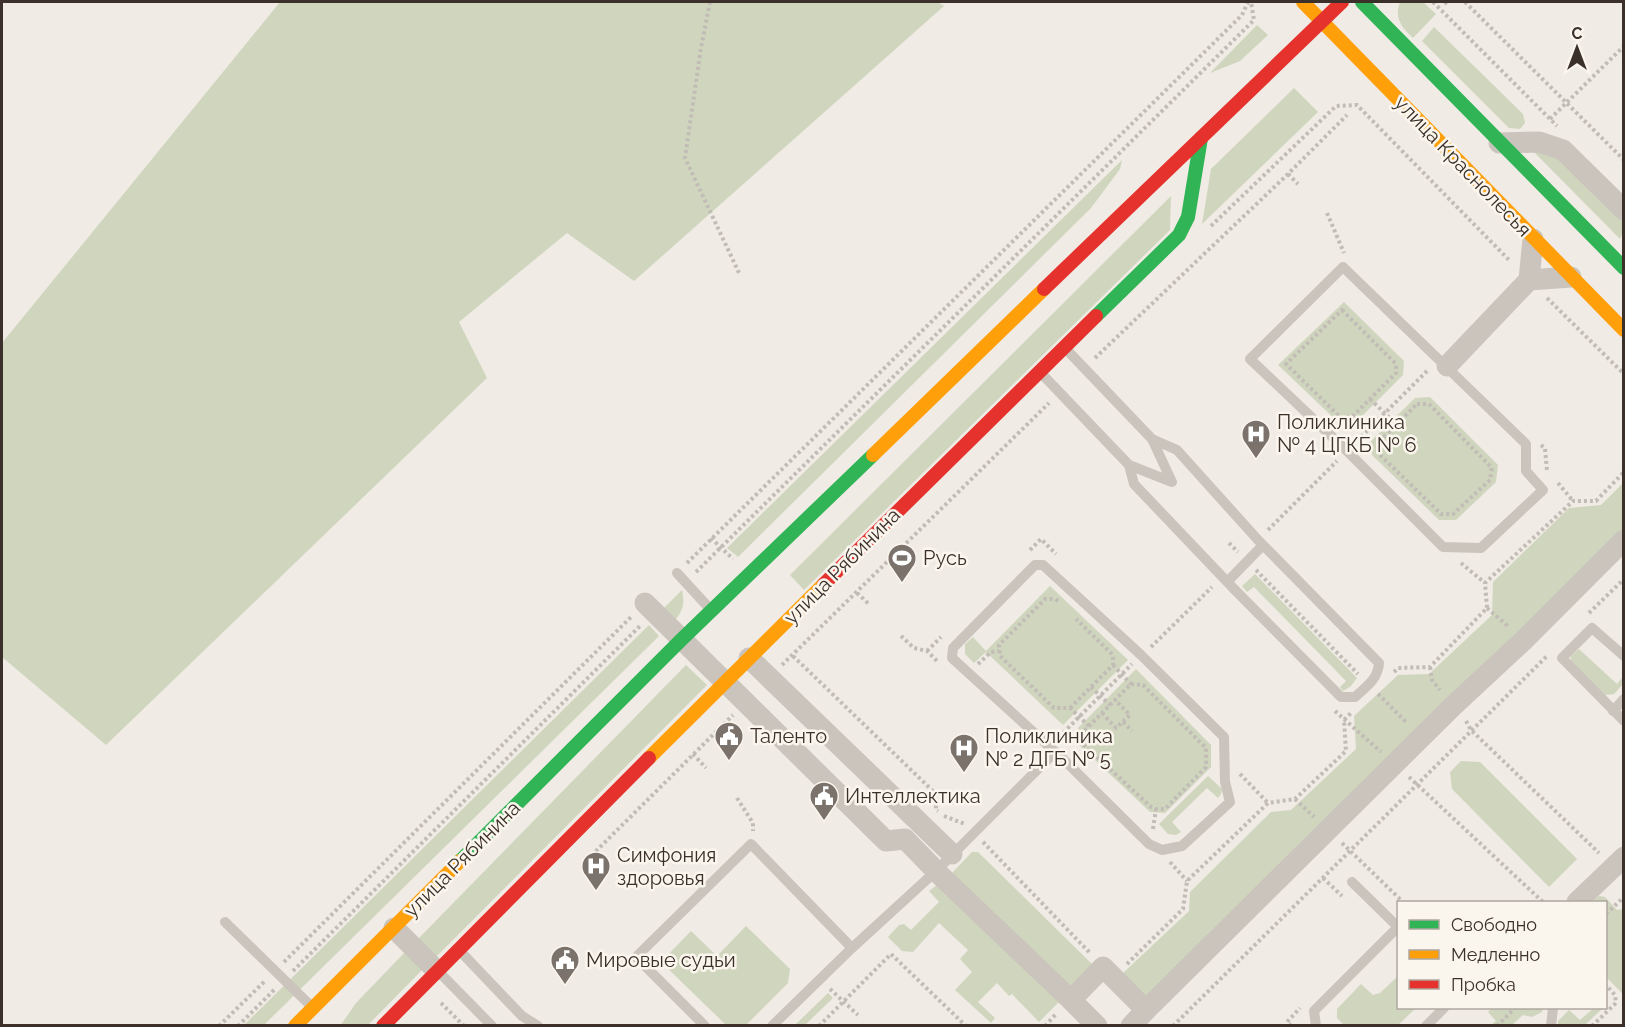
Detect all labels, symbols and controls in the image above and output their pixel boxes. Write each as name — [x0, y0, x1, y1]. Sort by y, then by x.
north arrow — [1547, 18, 1607, 78]
text: С — [1572, 24, 1583, 43]
street label: улица Краснолесья — [1390, 91, 1536, 241]
place label: Поликлиника № 4 ЦГКБ № 6 — [1277, 410, 1417, 457]
hospital icon: Поликлиника № 4 ЦГКБ № 6 — [1240, 418, 1272, 460]
street label: улица Рябинина — [779, 503, 905, 629]
sports icon: Русь — [886, 542, 918, 584]
place label: Русь — [923, 546, 967, 570]
public building icon: Таленто — [713, 720, 745, 762]
place label: Таленто — [750, 724, 827, 748]
place label: Поликлиника № 2 ДГБ № 5 — [985, 724, 1113, 771]
hospital icon: Поликлиника № 2 ДГБ № 5 — [948, 732, 980, 774]
public building icon: Интеллектика — [808, 780, 840, 822]
place label: Интеллектика — [845, 784, 981, 808]
street label: улица Рябинина — [399, 796, 525, 922]
place label: Симфония здоровья — [617, 843, 716, 890]
hospital icon: Симфония здоровья — [580, 850, 612, 892]
legend — [1397, 901, 1607, 1009]
text: Свободно — [1451, 914, 1537, 935]
public building icon: Мировые судьи — [549, 944, 581, 986]
text: Медленно — [1451, 944, 1540, 965]
place label: Мировые судьи — [586, 948, 736, 972]
text: Пробка — [1451, 974, 1516, 995]

